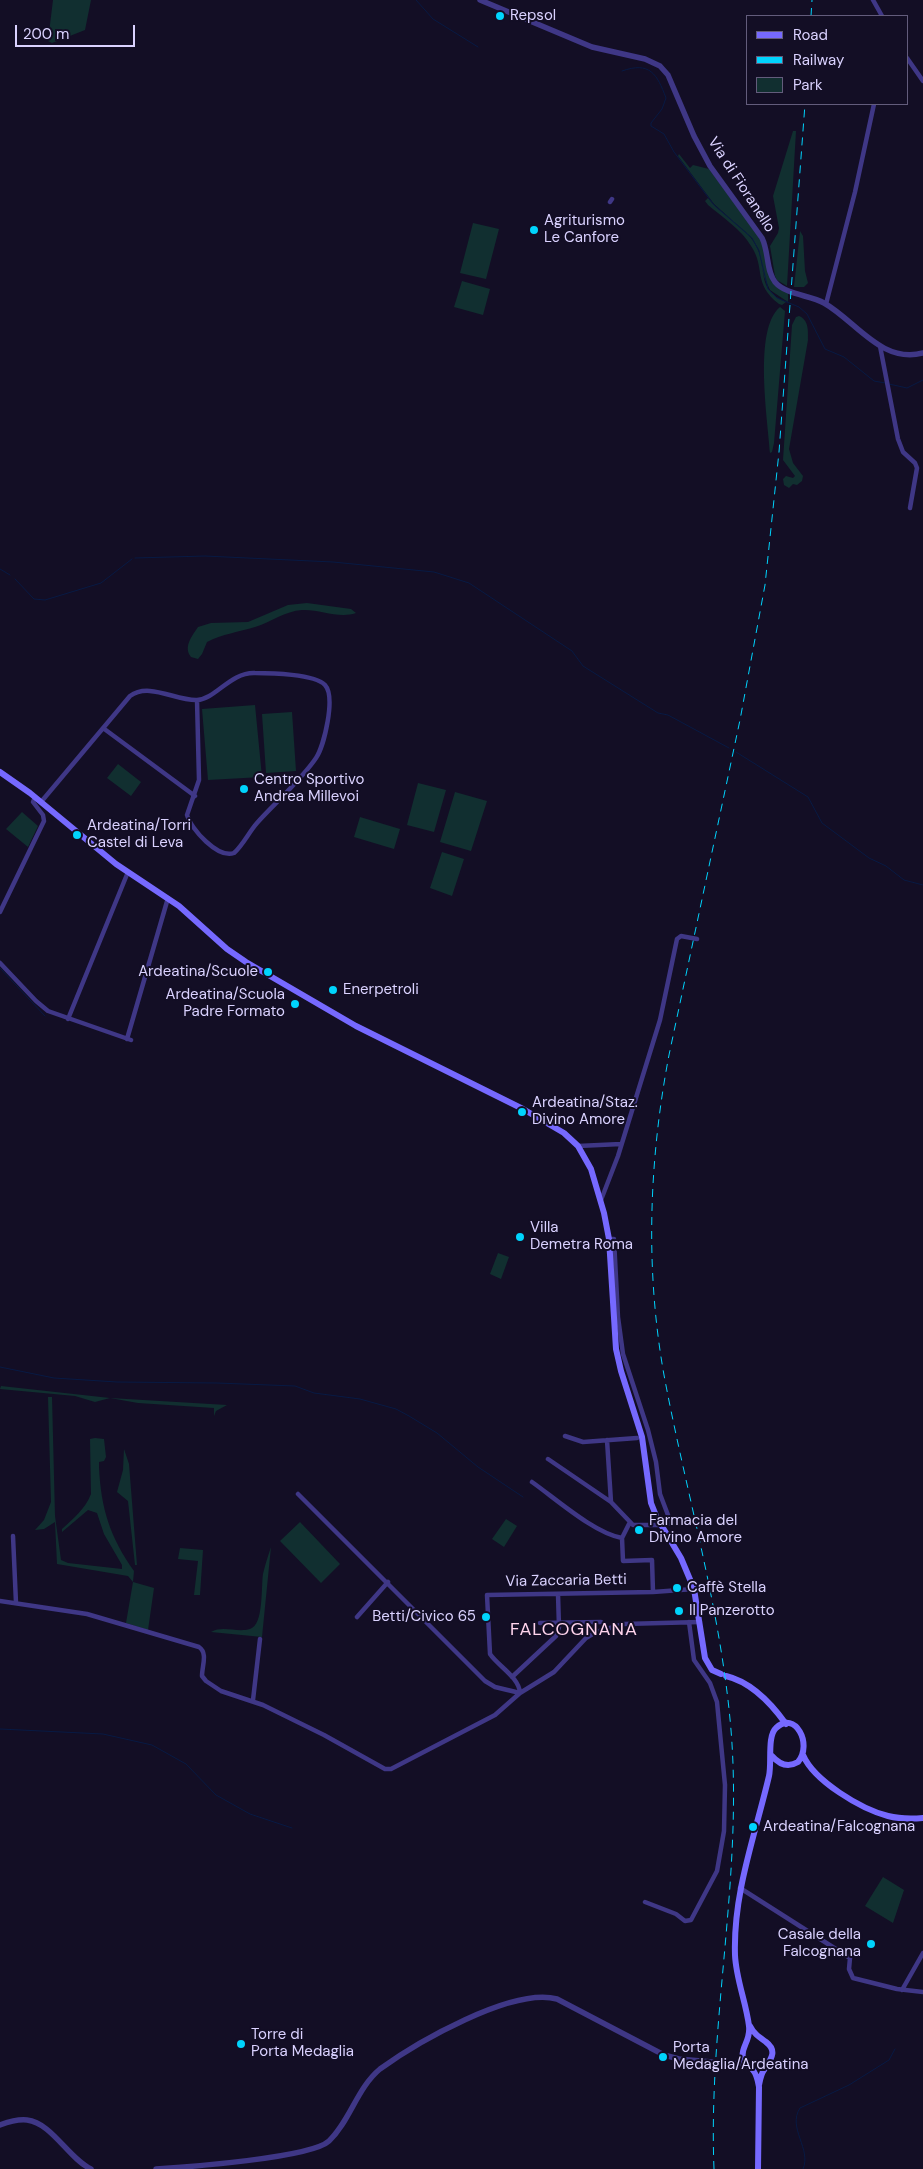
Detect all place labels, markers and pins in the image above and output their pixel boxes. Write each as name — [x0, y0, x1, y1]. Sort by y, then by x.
place label: Repsol — [510, 7, 556, 25]
marker: Repsol — [494, 10, 506, 22]
place label: Agriturismo Le Canfore — [544, 212, 625, 247]
marker: Agriturismo Le Canfore — [528, 224, 540, 236]
place label: Centro Sportivo Andrea Millevoi — [254, 771, 364, 806]
marker: Centro Sportivo Andrea Millevoi — [238, 783, 250, 795]
place label: Ardeatina/Torri Castel di Leva — [87, 817, 191, 852]
marker: Ardeatina/Torri Castel di Leva — [71, 829, 83, 841]
place label: Ardeatina/Scuole — [138, 963, 258, 981]
marker: Ardeatina/Scuole — [262, 966, 274, 978]
place label: Enerpetroli — [343, 981, 419, 999]
marker: Enerpetroli — [327, 984, 339, 996]
place label: Ardeatina/Scuola Padre Formato — [165, 986, 285, 1021]
marker: Ardeatina/Scuola Padre Formato — [289, 998, 301, 1010]
place label: Ardeatina/Staz. Divino Amore — [532, 1094, 638, 1129]
marker: Ardeatina/Staz. Divino Amore — [516, 1106, 528, 1118]
place label: Villa Demetra Roma — [530, 1219, 633, 1254]
marker: Villa Demetra Roma — [514, 1231, 526, 1243]
place label: Farmacia del Divino Amore — [649, 1512, 742, 1547]
marker: Farmacia del Divino Amore — [633, 1524, 645, 1536]
place label: Caffè Stella — [687, 1579, 766, 1597]
marker: Caffè Stella — [671, 1582, 683, 1594]
place label: Il Panzerotto — [689, 1602, 775, 1620]
marker: Il Panzerotto — [673, 1605, 685, 1617]
place label: Betti/Civico 65 — [372, 1608, 476, 1626]
marker: Betti/Civico 65 — [480, 1611, 492, 1623]
place label: Ardeatina/Falcognana — [763, 1818, 915, 1836]
marker: Ardeatina/Falcognana — [747, 1821, 759, 1833]
place label: Casale della Falcognana — [778, 1926, 861, 1961]
marker: Casale della Falcognana — [865, 1938, 877, 1950]
place label: Torre di Porta Medaglia — [251, 2026, 354, 2061]
marker: Torre di Porta Medaglia — [235, 2038, 247, 2050]
place label: Porta Medaglia/Ardeatina — [673, 2039, 808, 2074]
marker: Porta Medaglia/Ardeatina — [657, 2051, 669, 2063]

